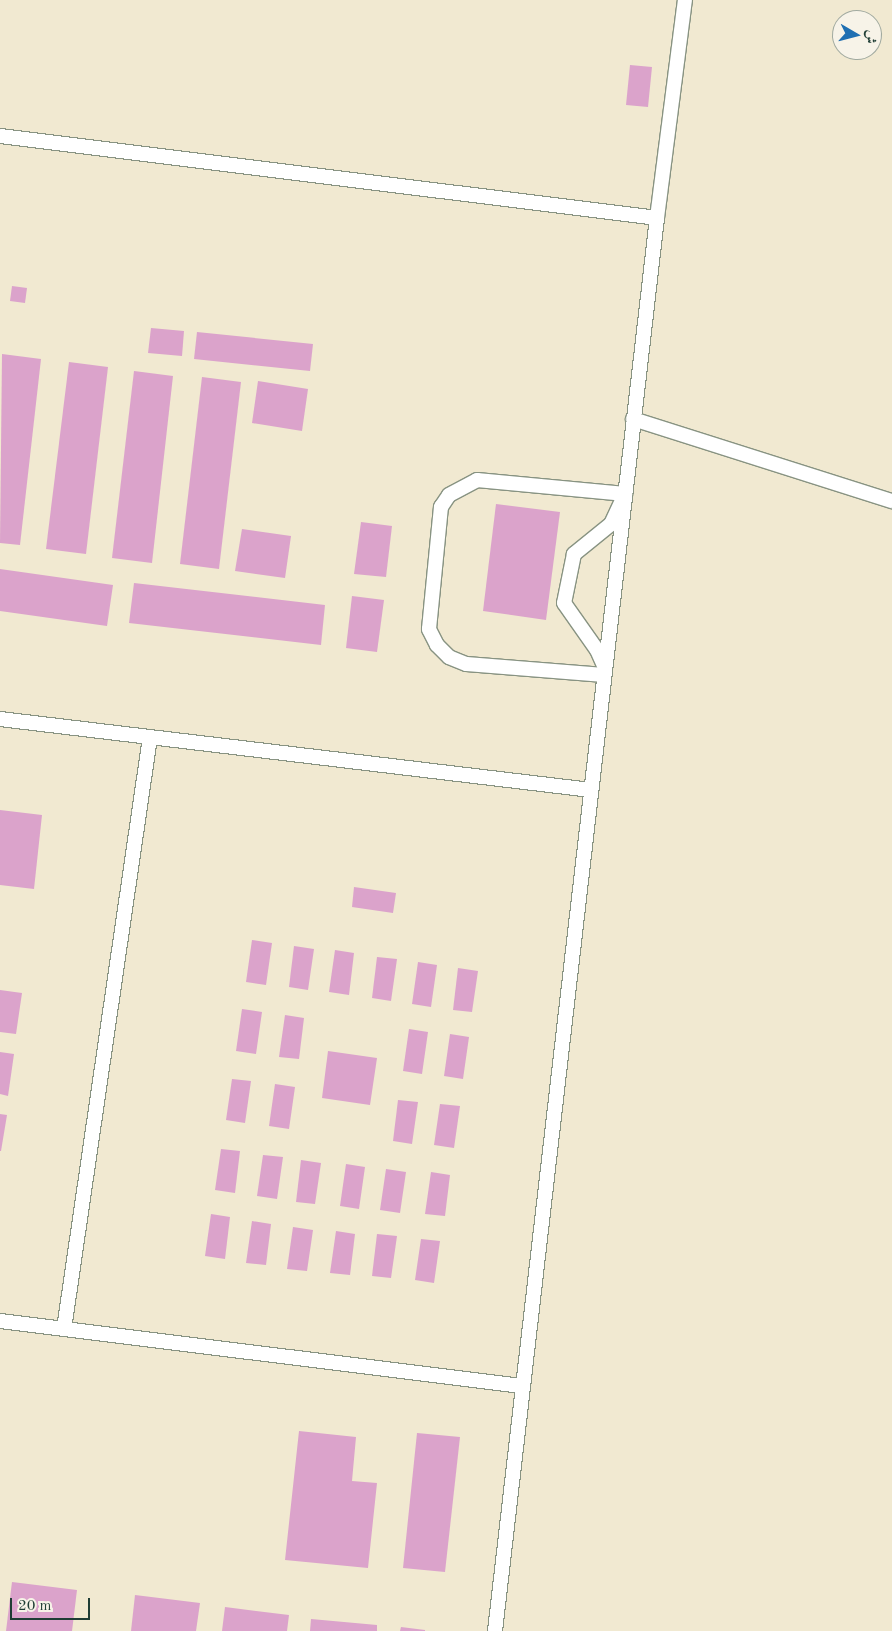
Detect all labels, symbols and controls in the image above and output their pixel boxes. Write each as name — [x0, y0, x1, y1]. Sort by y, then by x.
north arrow — [832, 10, 882, 60]
text: ش — [863, 29, 879, 45]
scale bar — [12, 1588, 92, 1620]
text: 20 m — [18, 1599, 52, 1614]

